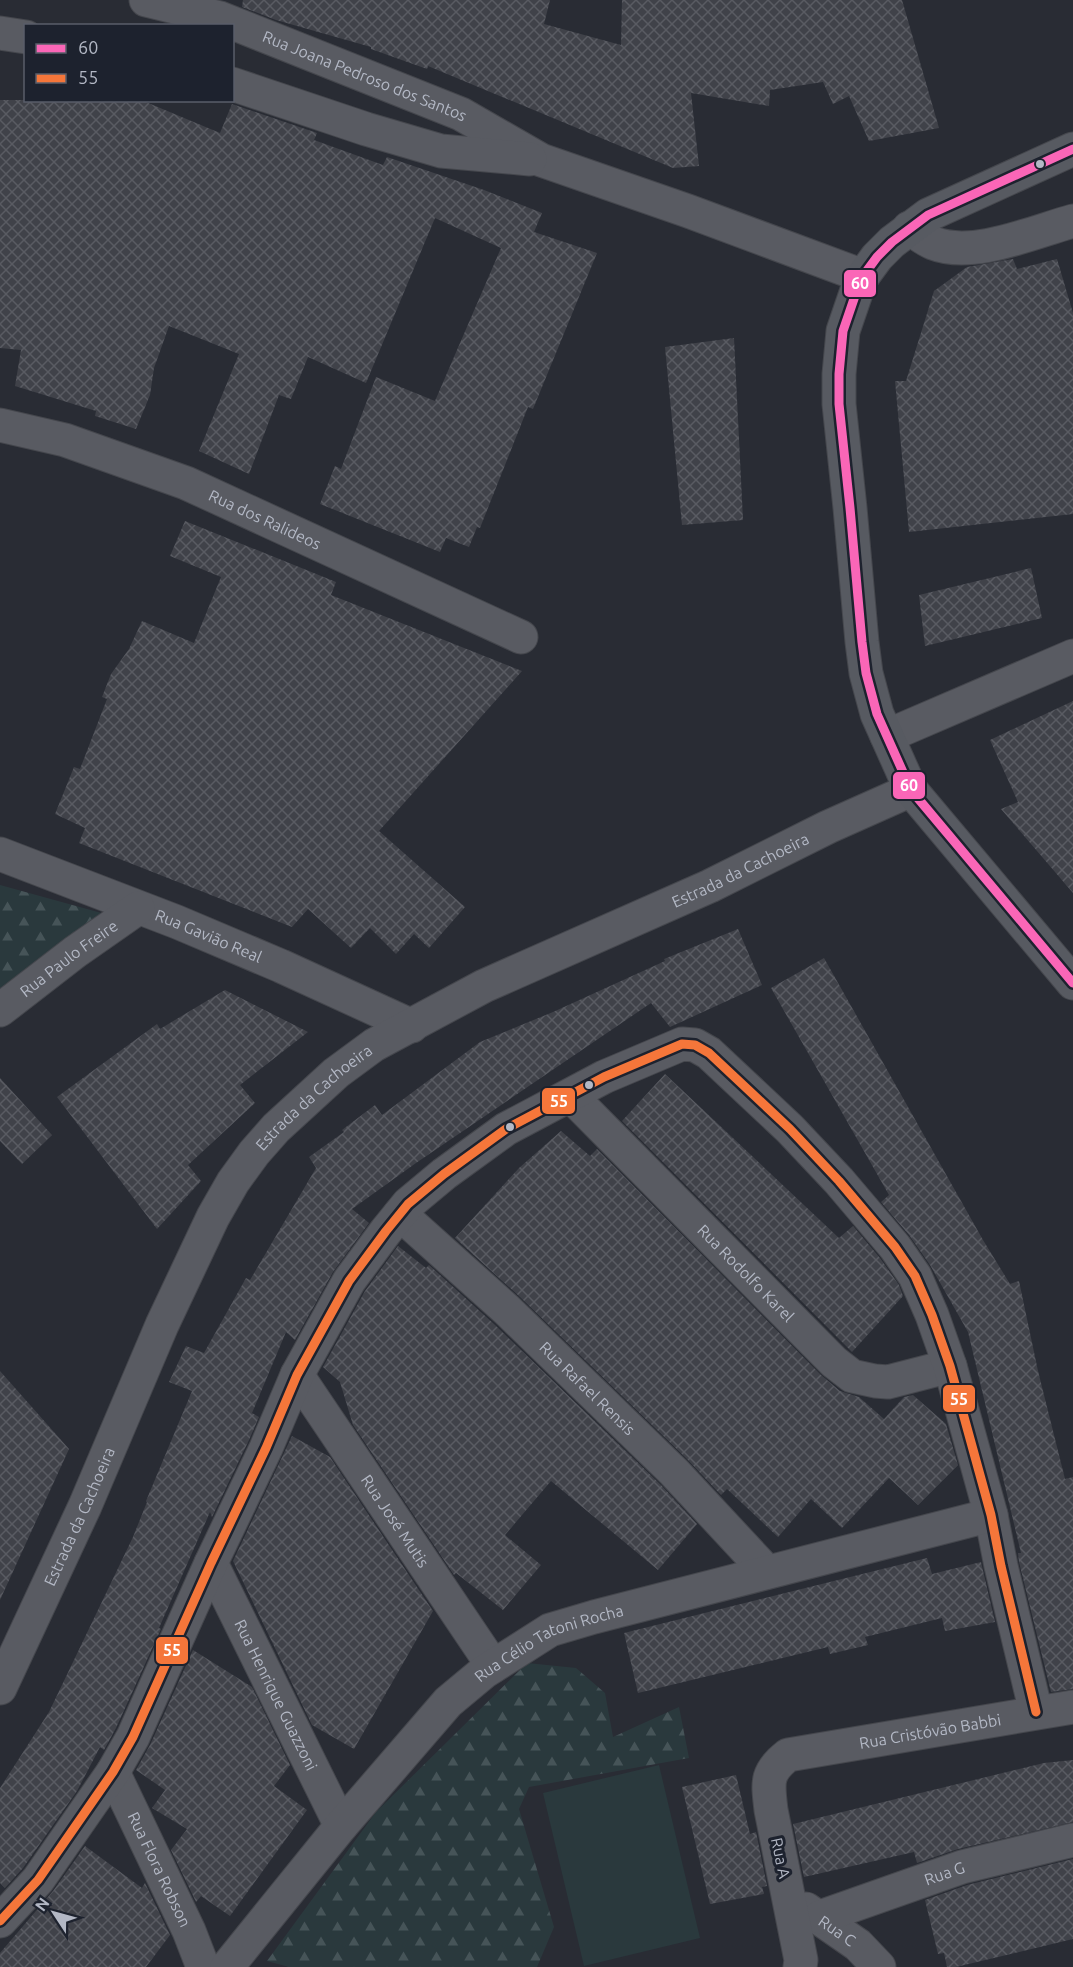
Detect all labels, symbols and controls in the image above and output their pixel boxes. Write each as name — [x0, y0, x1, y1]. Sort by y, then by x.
legend — [24, 24, 234, 102]
street label: Rua Joana Pedroso dos Santos — [260, 27, 470, 125]
text: 60 — [78, 37, 98, 57]
text: 55 — [78, 67, 98, 87]
unlabelled marker — [1034, 158, 1046, 170]
line badge: 60 — [843, 269, 877, 298]
text: 60 — [851, 274, 869, 292]
street label: Rua dos Ralideos — [206, 486, 324, 553]
line badge: 60 — [892, 771, 926, 800]
text: 60 — [900, 776, 918, 794]
street label: Estrada da Cachoeira — [669, 829, 812, 911]
street label: Rua Gavião Real — [153, 905, 265, 966]
street label: Rua Paulo Freire — [16, 916, 121, 1000]
street label: Estrada da Cachoeira — [252, 1041, 375, 1154]
unlabelled marker — [583, 1079, 595, 1091]
line badge: 55 — [541, 1087, 576, 1115]
text: 55 — [550, 1092, 568, 1110]
unlabelled marker — [504, 1121, 516, 1133]
street label: Rua Rodolfo Karel — [694, 1221, 798, 1325]
street label: Rua Rafael Rensis — [536, 1338, 639, 1438]
line badge: 55 — [942, 1384, 976, 1413]
text: 55 — [950, 1390, 968, 1408]
street label: Estrada da Cachoeira — [40, 1444, 118, 1589]
street label: Rua José Mutis — [358, 1471, 433, 1571]
street label: Rua Célio Tatoni Rocha — [471, 1601, 625, 1685]
street label: Rua Henrique Guazzoni — [231, 1616, 321, 1773]
line badge: 55 — [155, 1636, 189, 1665]
text: 55 — [163, 1641, 181, 1659]
street label: Rua Cristóvão Babbi — [858, 1710, 1002, 1752]
street label: Rua Flora Robson — [124, 1809, 195, 1930]
street label: Rua A — [768, 1836, 794, 1881]
street label: Rua G — [922, 1858, 967, 1889]
north arrow — [24, 1883, 84, 1943]
text: N — [31, 1894, 53, 1914]
street label: Rua C — [815, 1912, 859, 1950]

